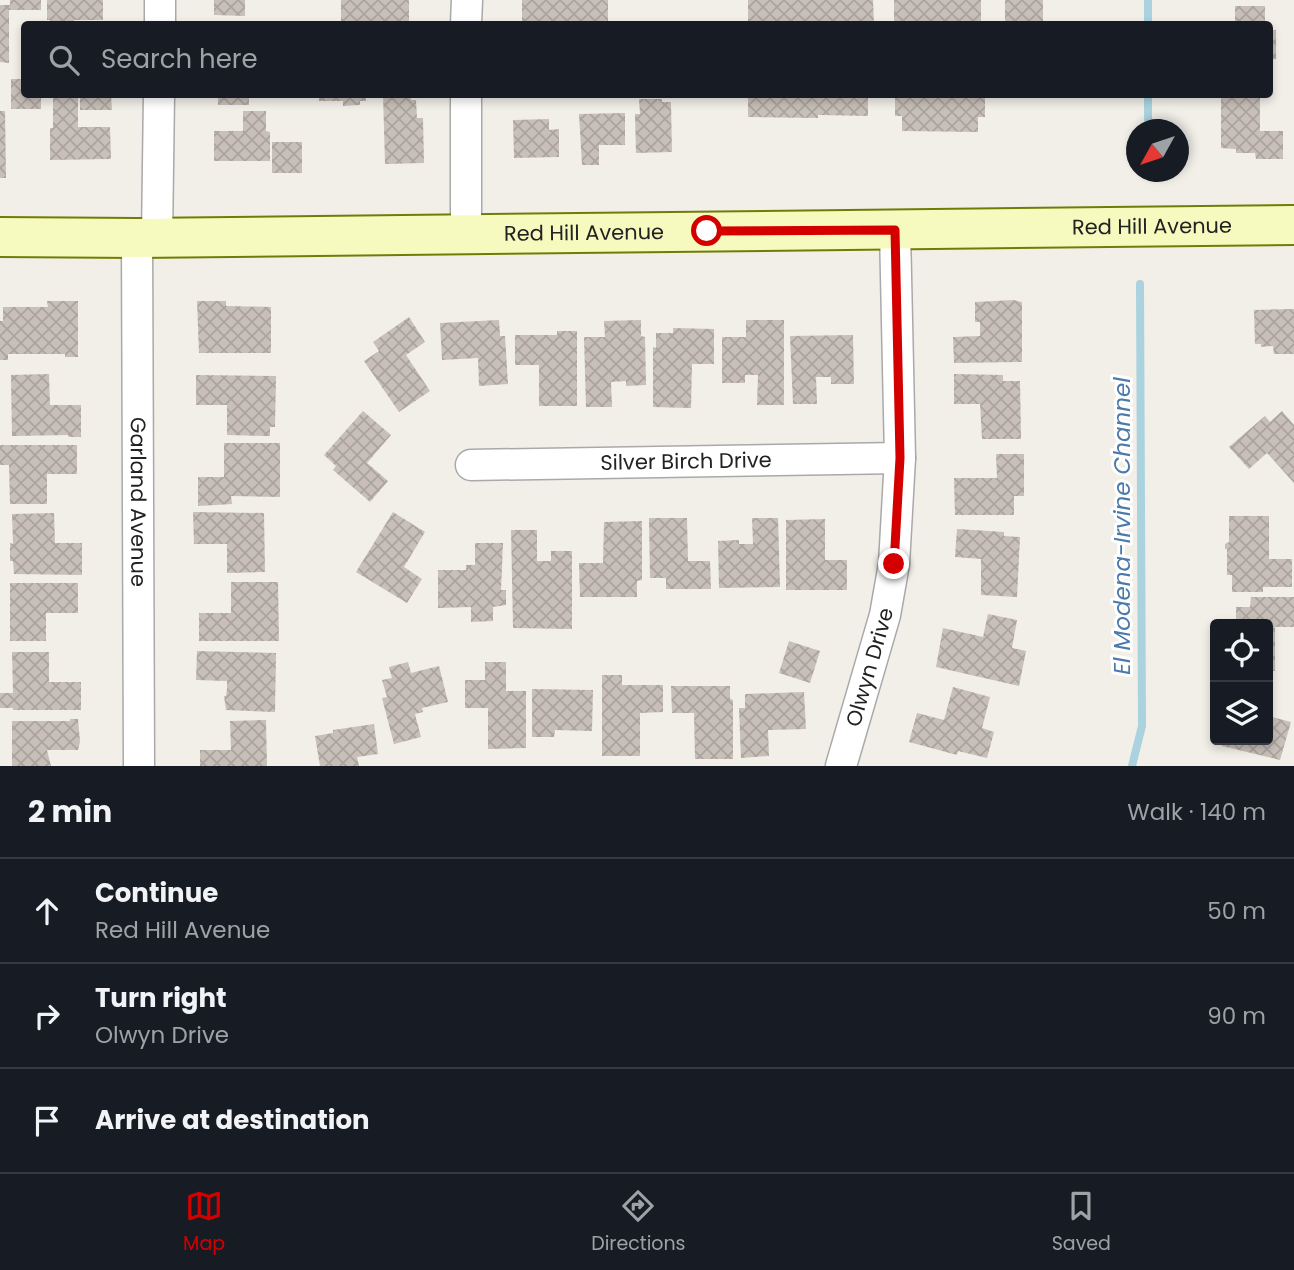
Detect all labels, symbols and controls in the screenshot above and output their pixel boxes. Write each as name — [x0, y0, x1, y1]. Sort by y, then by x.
search box — [21, 21, 1273, 98]
icon: search — [45, 41, 83, 79]
text: Search here — [101, 41, 258, 77]
north arrow — [1126, 119, 1189, 182]
street label: Red Hill Avenue — [1072, 211, 1232, 241]
route start — [691, 215, 722, 246]
street label: Red Hill Avenue — [504, 217, 664, 248]
water label: El Modena-Irvine Channel — [1106, 377, 1138, 675]
street label: Garland Avenue — [124, 417, 153, 587]
street label: Silver Birch Drive — [600, 445, 772, 477]
route end — [878, 548, 909, 579]
street label: Olwyn Drive — [838, 606, 900, 730]
map controls — [1210, 619, 1273, 745]
button: locate — [1210, 619, 1273, 682]
button: layers — [1210, 682, 1273, 745]
text: 2 min — [28, 790, 112, 833]
text: Walk · 140 m — [1127, 796, 1266, 828]
text: Continue — [95, 875, 218, 911]
icon: ahead — [28, 892, 66, 930]
text: 50 m — [1207, 895, 1266, 927]
text: Red Hill Avenue — [95, 914, 270, 946]
text: Turn right — [95, 980, 227, 1016]
icon: right — [28, 997, 66, 1035]
text: 90 m — [1207, 1000, 1266, 1032]
text: Olwyn Drive — [95, 1019, 229, 1051]
icon: arrive — [28, 1102, 66, 1140]
text: Arrive at destination — [95, 1102, 370, 1138]
tab: Map — [183, 1187, 225, 1258]
tab: Directions — [591, 1187, 686, 1258]
tab: Saved — [1052, 1187, 1111, 1258]

